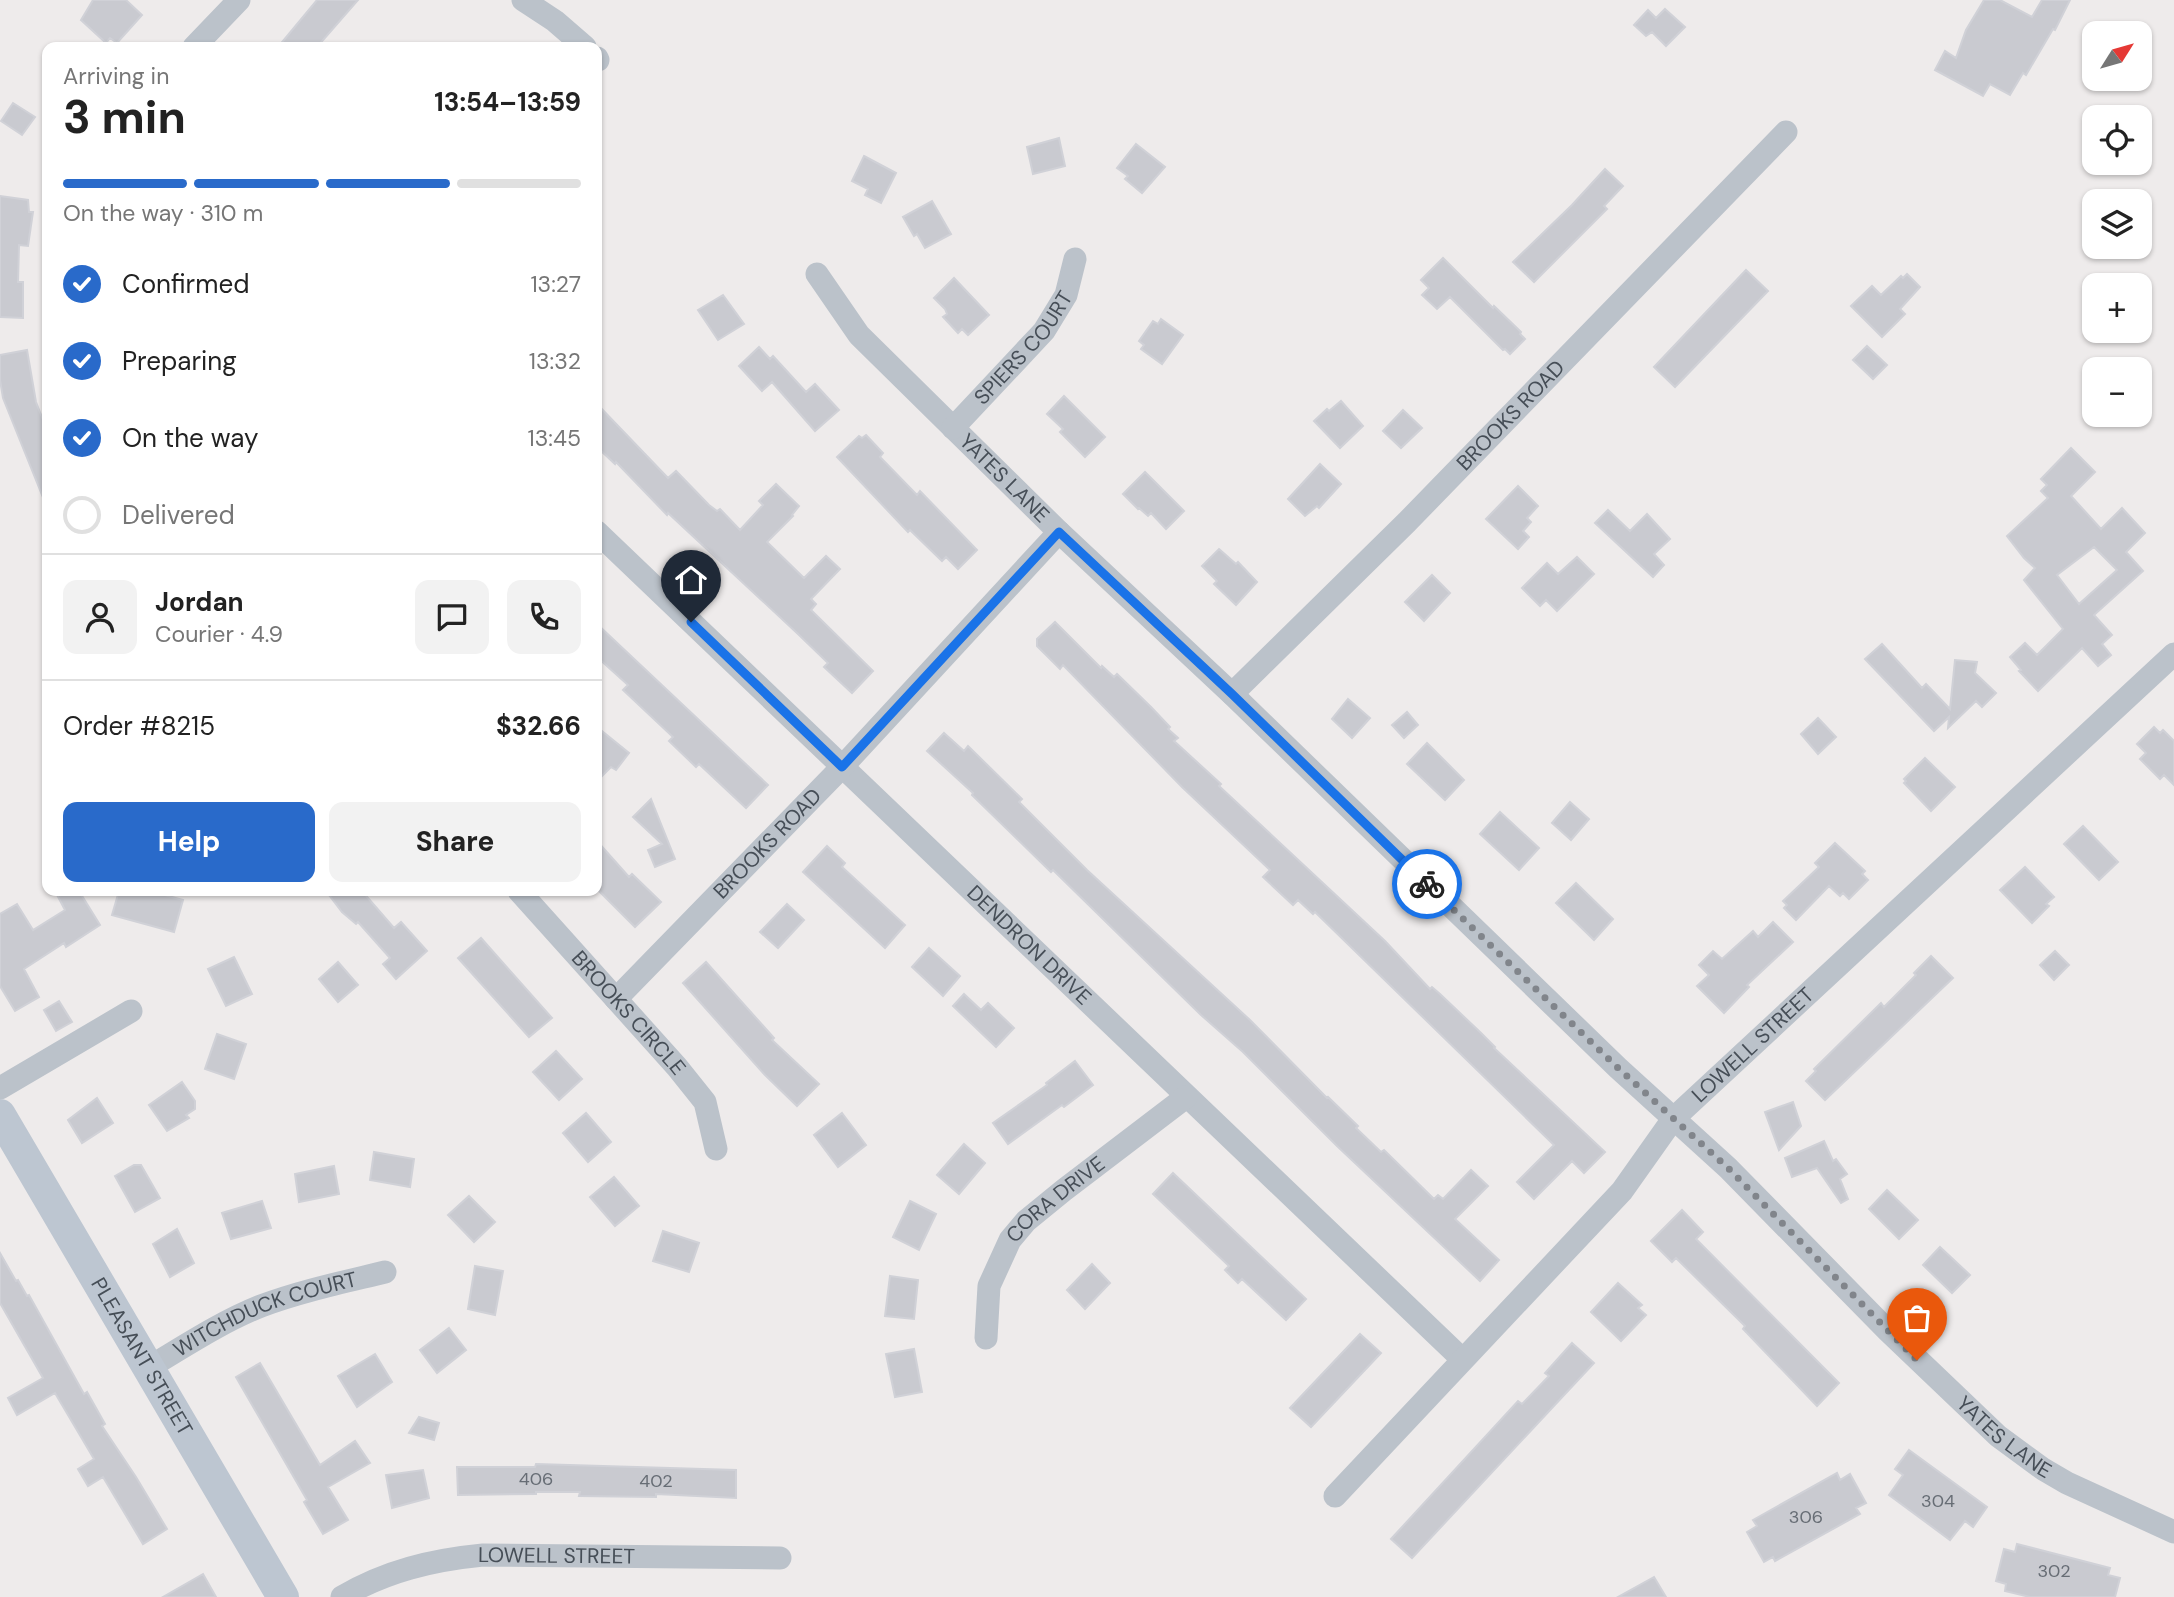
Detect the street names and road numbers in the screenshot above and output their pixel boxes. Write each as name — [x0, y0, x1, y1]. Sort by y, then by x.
street label: SPIERS COURT — [968, 286, 1079, 411]
street label: BROOKS ROAD — [1450, 354, 1571, 477]
street label: YATES LANE — [953, 428, 1055, 529]
street label: BROOKS ROAD — [707, 782, 828, 905]
street label: DENDRON DRIVE — [961, 879, 1097, 1011]
street label: BROOKS CIRCLE — [565, 945, 692, 1081]
street label: LOWELL STREET — [1686, 981, 1820, 1109]
street label: CORA DRIVE — [1000, 1150, 1111, 1248]
street label: WITCHDUCK COURT — [168, 1265, 360, 1363]
street label: PLEASANT STREET — [84, 1272, 199, 1441]
street label: YATES LANE — [1950, 1390, 2057, 1485]
street label: LOWELL STREET — [478, 1541, 636, 1571]

